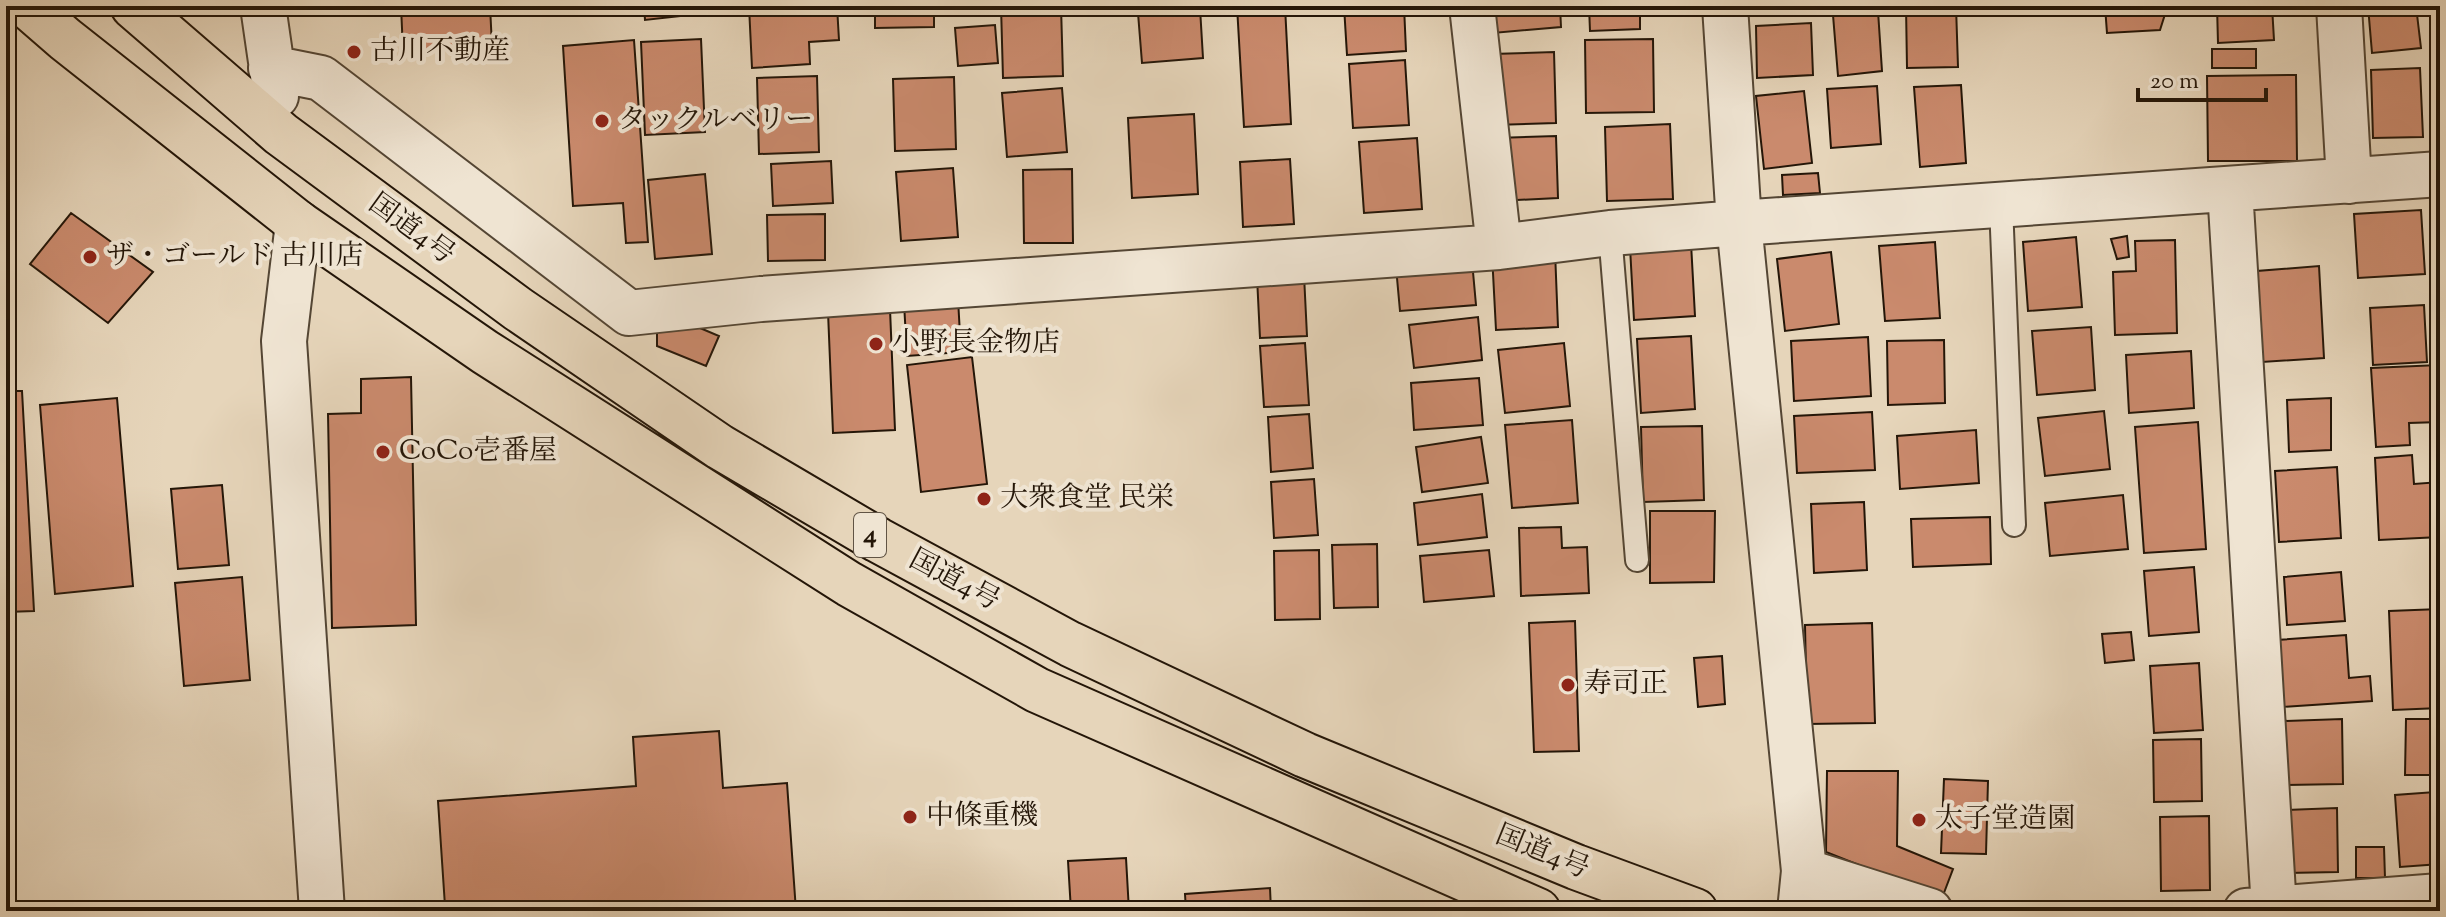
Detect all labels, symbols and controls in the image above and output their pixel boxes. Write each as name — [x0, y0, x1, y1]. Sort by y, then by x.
place label: 古川不動産 — [370, 32, 510, 72]
marker: 古川不動産 — [345, 43, 363, 61]
scale bar — [2138, 52, 2266, 102]
text: 20 m — [2150, 65, 2199, 99]
place label: タックルベリー — [618, 101, 813, 141]
marker: タックルベリー — [593, 112, 611, 130]
street label: 国道4号 — [360, 185, 462, 275]
place label: ザ・ゴールド 古川店 — [106, 237, 363, 277]
marker: ザ・ゴールド 古川店 — [81, 248, 99, 266]
place label: 小野長金物店 — [892, 324, 1060, 364]
marker: 小野長金物店 — [867, 335, 885, 353]
place label: CoCo壱番屋 — [399, 432, 557, 472]
marker: CoCo壱番屋 — [374, 443, 392, 461]
place label: 大衆食堂 民栄 — [1000, 479, 1174, 519]
marker: 大衆食堂 民栄 — [975, 490, 993, 508]
road number: 4 — [854, 513, 886, 557]
street label: 国道4号 — [901, 540, 1007, 622]
place label: 寿司正 — [1584, 665, 1668, 705]
marker: 寿司正 — [1559, 676, 1577, 694]
place label: 中條重機 — [926, 797, 1038, 837]
place label: 太子堂造園 — [1935, 800, 2075, 840]
marker: 中條重機 — [901, 808, 919, 826]
marker: 太子堂造園 — [1910, 811, 1928, 829]
street label: 国道4号 — [1489, 816, 1595, 890]

